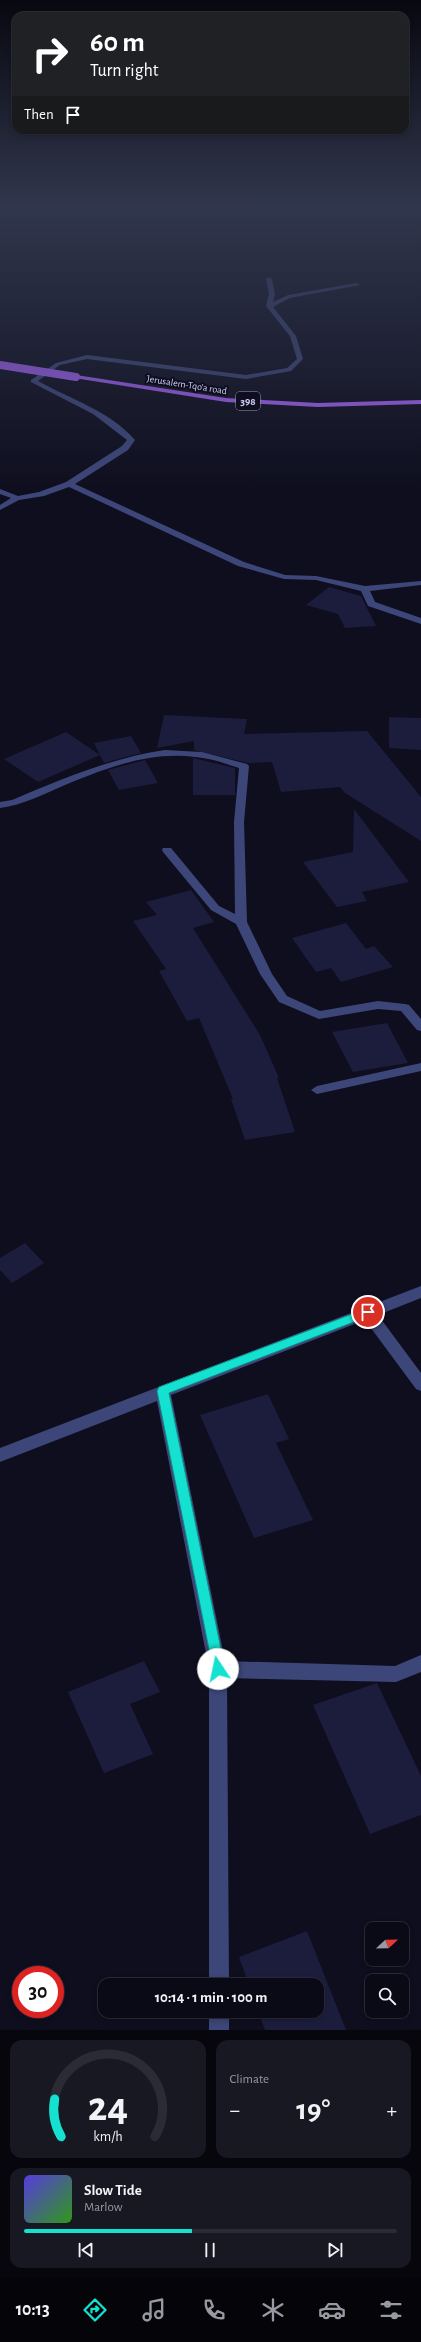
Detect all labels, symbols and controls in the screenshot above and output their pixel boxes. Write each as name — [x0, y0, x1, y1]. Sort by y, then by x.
icon: right — [24, 28, 76, 80]
text: 60 m — [90, 29, 145, 57]
text: Turn right — [90, 62, 159, 80]
icon: arrive — [62, 104, 84, 126]
text: Then — [24, 107, 54, 122]
street label: Jerusalem-Tqo'a road — [146, 374, 228, 396]
road number: 398 — [236, 392, 260, 410]
pin — [351, 1295, 385, 1329]
icon: arrive — [357, 1301, 379, 1323]
position arrow — [197, 1648, 239, 1690]
north arrow — [365, 1922, 409, 1966]
map controls — [365, 1922, 409, 2018]
speed limit sign: 30 — [12, 1966, 64, 2018]
button: search — [365, 1974, 409, 2018]
text: 10:14 · 1 min · 100 m — [155, 1990, 267, 2005]
text: Climate — [230, 2073, 269, 2086]
text: 24 — [87, 2087, 128, 2128]
text: 19° — [296, 2095, 330, 2125]
text: − — [230, 2099, 240, 2121]
text: + — [386, 2099, 397, 2121]
text: km/h — [93, 2130, 122, 2144]
text: Slow Tide — [84, 2183, 142, 2198]
text: Marlow — [84, 2201, 122, 2214]
icon: previous — [75, 2239, 97, 2261]
icon: pause — [199, 2239, 221, 2261]
icon: next — [324, 2239, 346, 2261]
icon: directions — [81, 2296, 109, 2324]
icon: music — [140, 2296, 168, 2324]
icon: phone — [200, 2296, 228, 2324]
icon: climate — [259, 2296, 287, 2324]
icon: car — [318, 2296, 346, 2324]
icon: filters — [377, 2296, 405, 2324]
text: 10:13 — [16, 2301, 50, 2319]

